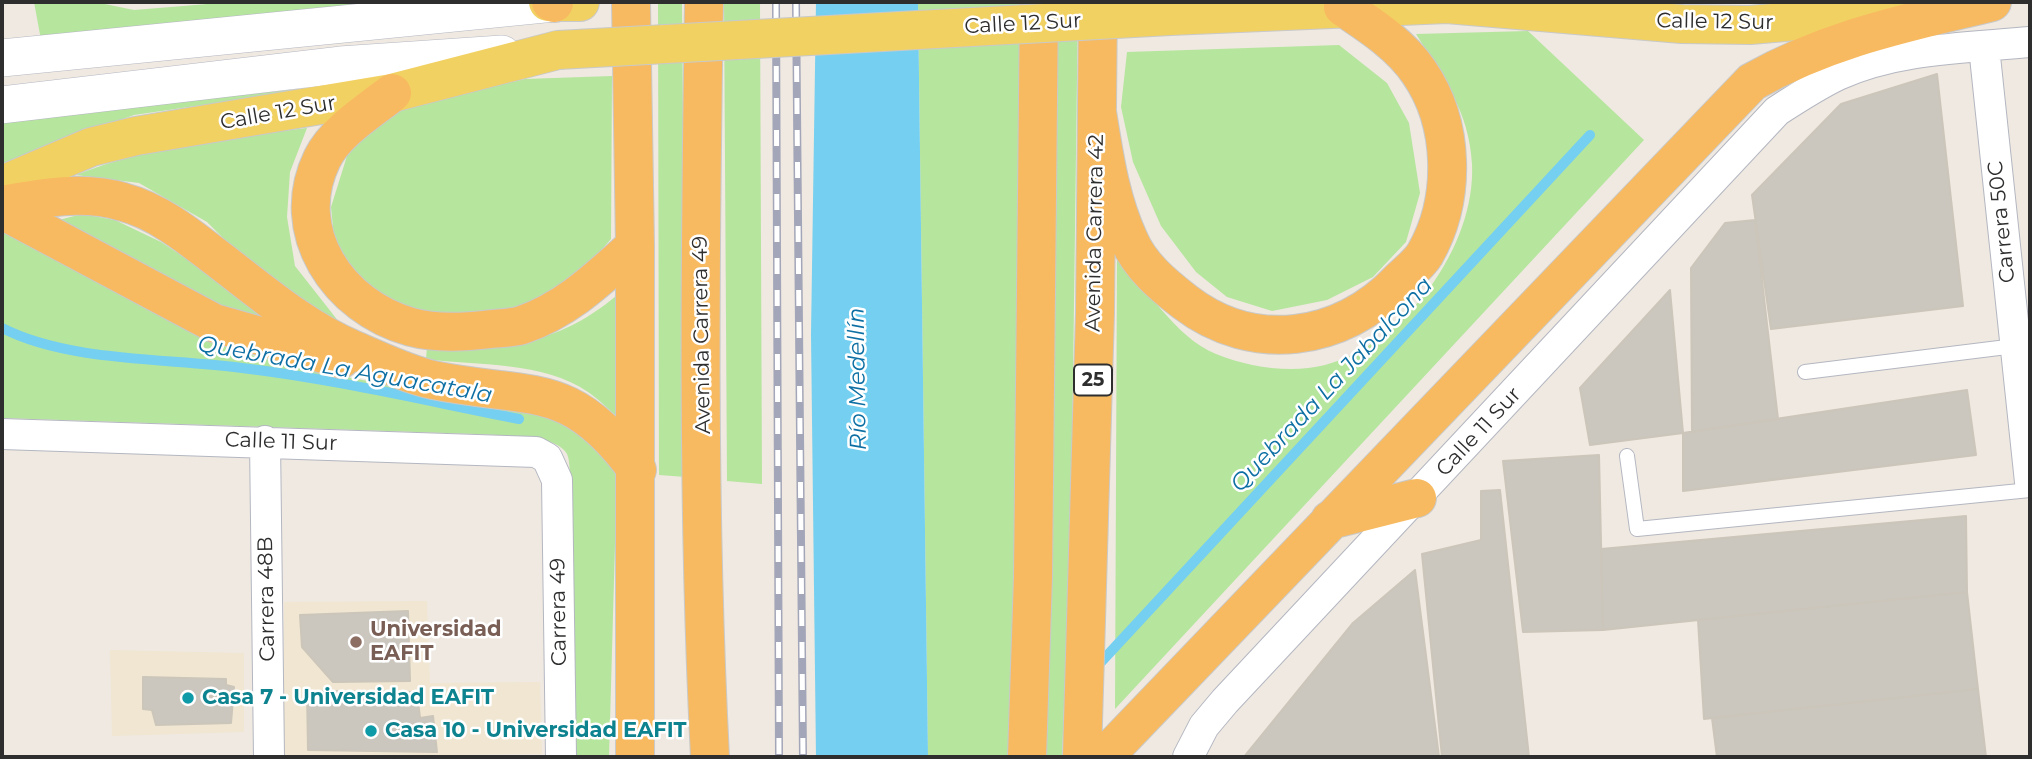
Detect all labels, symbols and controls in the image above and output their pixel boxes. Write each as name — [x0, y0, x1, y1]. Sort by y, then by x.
street label: Calle 12 Sur — [964, 8, 1082, 40]
street label: Calle 12 Sur — [1656, 8, 1774, 36]
street label: Calle 12 Sur — [218, 90, 338, 136]
street label: Avenida Carrera 42 — [1081, 134, 1109, 332]
street label: Carrera 50C — [1983, 160, 2021, 284]
street label: Avenida Carrera 49 — [688, 236, 716, 434]
water label: Quebrada La Jabalcona — [1225, 272, 1439, 498]
water label: Río Medellín — [843, 307, 873, 451]
water label: Quebrada La Aguacatala — [195, 330, 495, 410]
road number: 25 — [1074, 364, 1112, 396]
street label: Calle 11 Sur — [1431, 382, 1527, 482]
street label: Calle 11 Sur — [224, 427, 338, 457]
street label: Carrera 48B — [253, 536, 281, 662]
street label: Carrera 49 — [545, 558, 573, 666]
place label: Universidad EAFIT — [370, 617, 502, 667]
marker: Universidad EAFIT — [348, 634, 364, 650]
place label: Casa 7 - Universidad EAFIT — [202, 685, 494, 711]
marker: Casa 7 - Universidad EAFIT — [180, 690, 196, 706]
place label: Casa 10 - Universidad EAFIT — [385, 718, 687, 744]
marker: Casa 10 - Universidad EAFIT — [363, 723, 379, 739]

